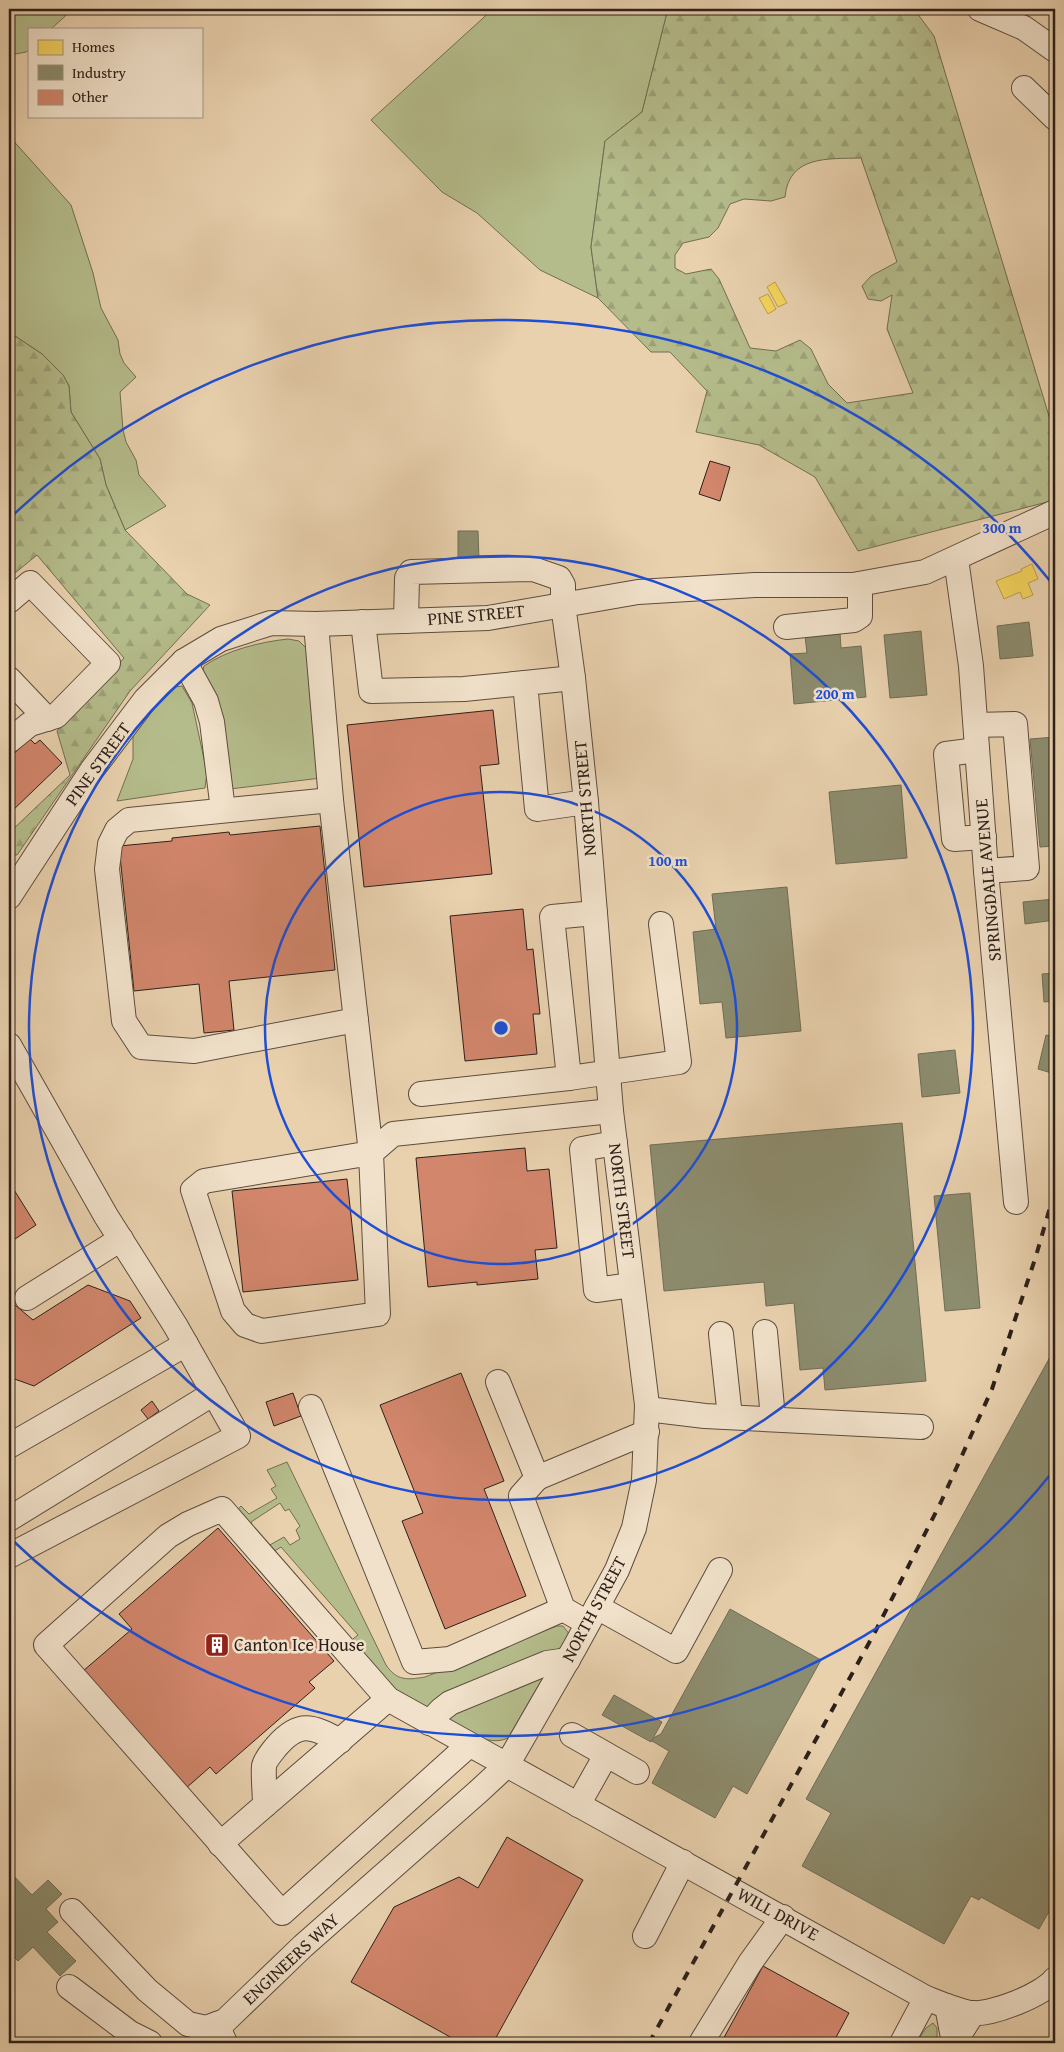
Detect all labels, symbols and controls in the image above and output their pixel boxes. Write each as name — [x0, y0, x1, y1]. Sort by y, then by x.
legend — [28, 28, 202, 118]
text: Homes — [72, 36, 115, 57]
text: Industry — [72, 62, 127, 83]
text: Other — [72, 86, 108, 107]
text: 300 m — [982, 517, 1022, 538]
street label: PINE STREET — [426, 597, 526, 632]
text: 200 m — [815, 683, 855, 704]
street label: PINE STREET — [58, 716, 137, 811]
street label: NORTH STREET — [566, 739, 603, 857]
street label: SPRINGDALE AVENUE — [967, 798, 1008, 962]
text: 100 m — [648, 850, 688, 871]
centre of rings — [492, 1019, 510, 1037]
street label: NORTH STREET — [602, 1142, 643, 1260]
street label: NORTH STREET — [554, 1551, 633, 1666]
place label: Canton Ice House — [234, 1631, 364, 1658]
building icon: Canton Ice House — [204, 1632, 230, 1658]
street label: WILL DRIVE — [732, 1880, 824, 1947]
street label: ENGINEERS WAY — [236, 1906, 345, 2011]

